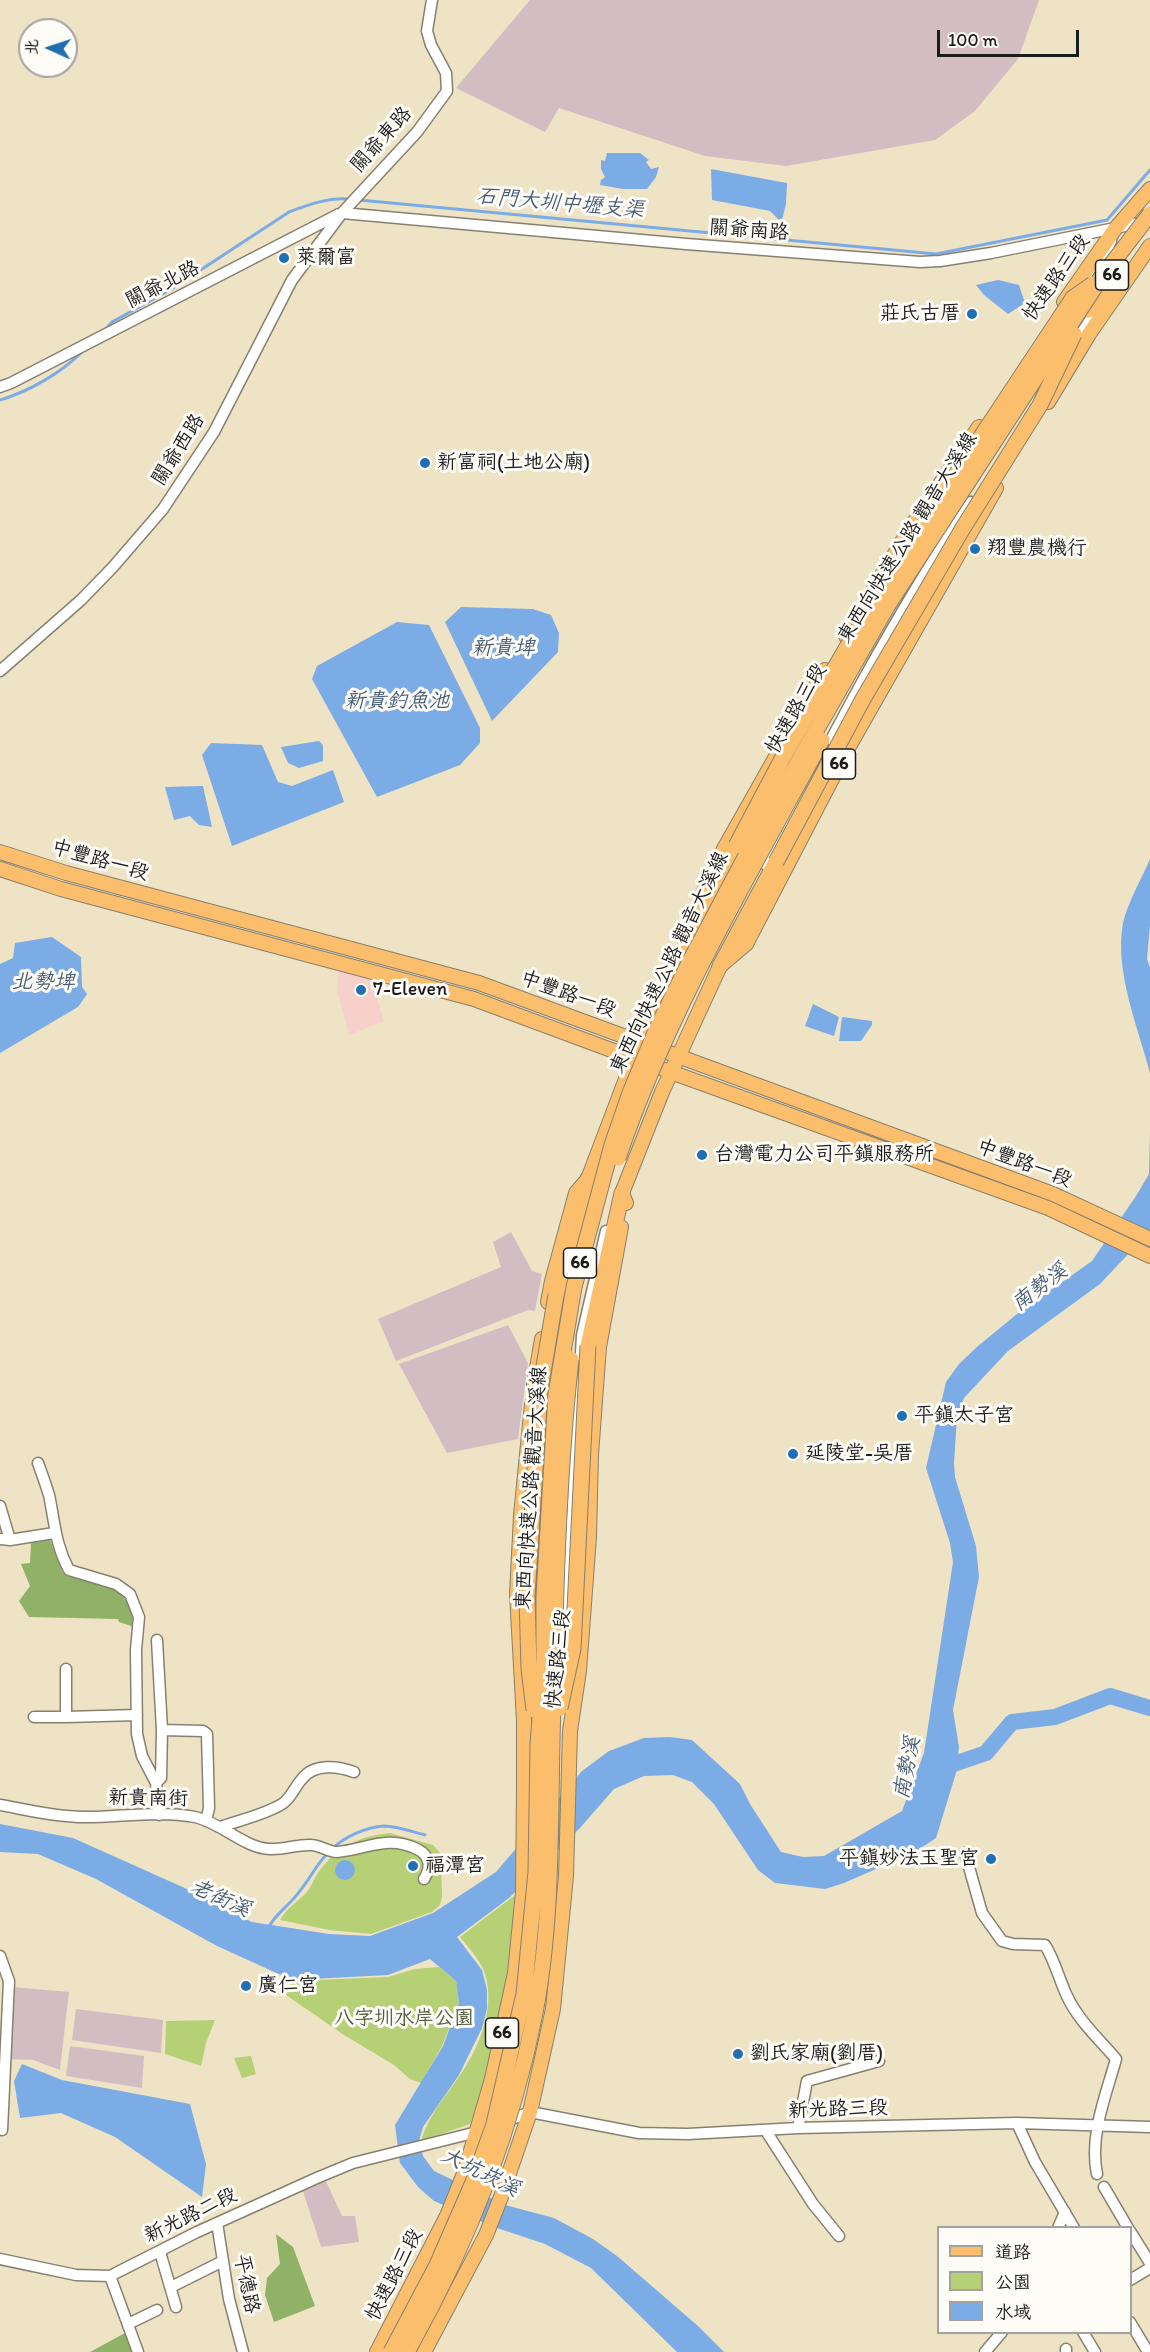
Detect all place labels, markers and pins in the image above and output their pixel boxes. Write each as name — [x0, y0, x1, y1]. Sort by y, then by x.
place label: 萊爾富 — [296, 246, 356, 270]
marker: 萊爾富 — [277, 251, 291, 265]
place label: 莊氏古厝 — [880, 302, 960, 326]
marker: 莊氏古厝 — [965, 307, 979, 321]
place label: 新富祠(土地公廟) — [437, 451, 590, 475]
marker: 新富祠(土地公廟) — [418, 456, 432, 470]
place label: 翔豐農機行 — [987, 537, 1087, 561]
marker: 翔豐農機行 — [968, 542, 982, 556]
place label: 7-Eleven — [373, 978, 447, 1002]
marker: 7-Eleven — [354, 983, 368, 997]
place label: 台灣電力公司平鎮服務所 — [714, 1143, 934, 1167]
marker: 台灣電力公司平鎮服務所 — [695, 1148, 709, 1162]
place label: 平鎮太子宮 — [914, 1404, 1014, 1428]
marker: 平鎮太子宮 — [895, 1409, 909, 1423]
place label: 延陵堂-吳厝 — [805, 1442, 913, 1466]
marker: 延陵堂-吳厝 — [786, 1447, 800, 1461]
place label: 平鎮妙法玉聖宮 — [839, 1847, 979, 1871]
marker: 平鎮妙法玉聖宮 — [984, 1852, 998, 1866]
place label: 福潭宮 — [425, 1854, 485, 1878]
marker: 福潭宮 — [406, 1859, 420, 1873]
place label: 廣仁宮 — [258, 1974, 318, 1998]
marker: 廣仁宮 — [239, 1979, 253, 1993]
place label: 劉氏家廟(劉厝) — [750, 2042, 883, 2066]
marker: 劉氏家廟(劉厝) — [731, 2047, 745, 2061]

